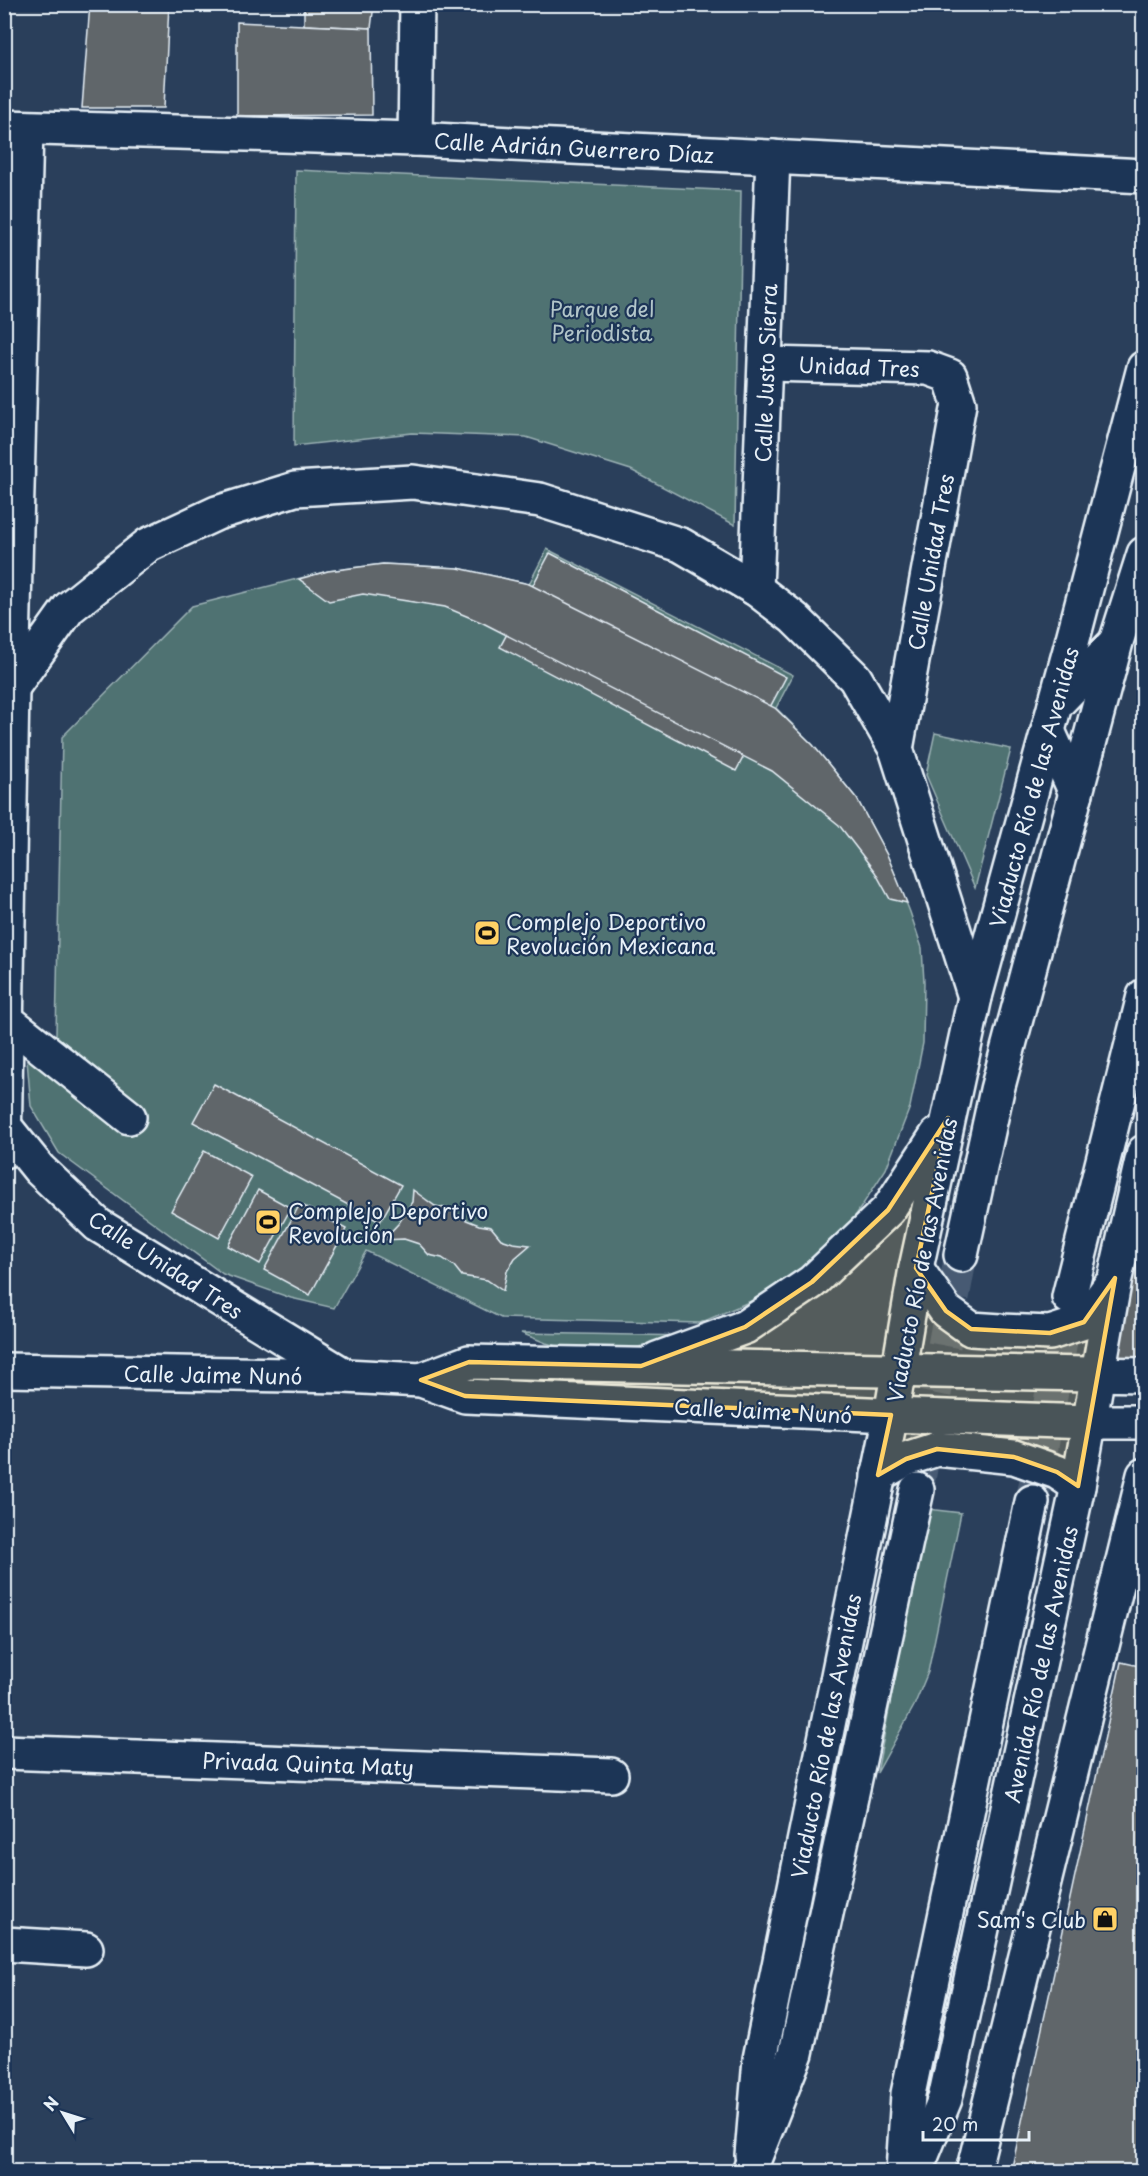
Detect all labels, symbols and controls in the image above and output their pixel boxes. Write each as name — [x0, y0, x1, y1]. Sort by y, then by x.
street label: Calle Adrián Guerrero Díaz — [433, 124, 715, 170]
street label: Calle Justo Sierra — [746, 282, 784, 463]
park label: Parque del Periodista — [550, 292, 654, 348]
street label: Unidad Tres — [798, 348, 920, 384]
street label: Calle Unidad Tres — [899, 471, 961, 653]
street label: Viaducto Río de las Avenidas — [980, 643, 1086, 931]
place label: Complejo Deportivo Revolución Mexicana — [506, 905, 716, 961]
sports icon: Complejo Deportivo Revolución Mexicana — [472, 918, 502, 948]
street label: Viaducto Río de las Avenidas — [878, 1115, 964, 1405]
place label: Complejo Deportivo Revolución — [288, 1194, 488, 1250]
street label: Calle Unidad Tres — [82, 1202, 250, 1326]
sports icon: Complejo Deportivo Revolución — [253, 1207, 283, 1237]
street label: Calle Jaime Nunó — [123, 1356, 303, 1392]
street label: Calle Jaime Nunó — [673, 1389, 853, 1431]
street label: Avenida Río de las Avenidas — [995, 1523, 1085, 1805]
street label: Viaducto Río de las Avenidas — [782, 1591, 868, 1881]
street label: Privada Quinta Maty — [202, 1743, 414, 1783]
place label: Sam's Club — [977, 1903, 1086, 1935]
shop icon: Sam's Club — [1090, 1904, 1120, 1934]
north arrow — [33, 2083, 93, 2143]
text: N — [37, 2091, 64, 2116]
scale bar — [923, 2104, 1030, 2142]
text: 20 m — [932, 2110, 978, 2137]

